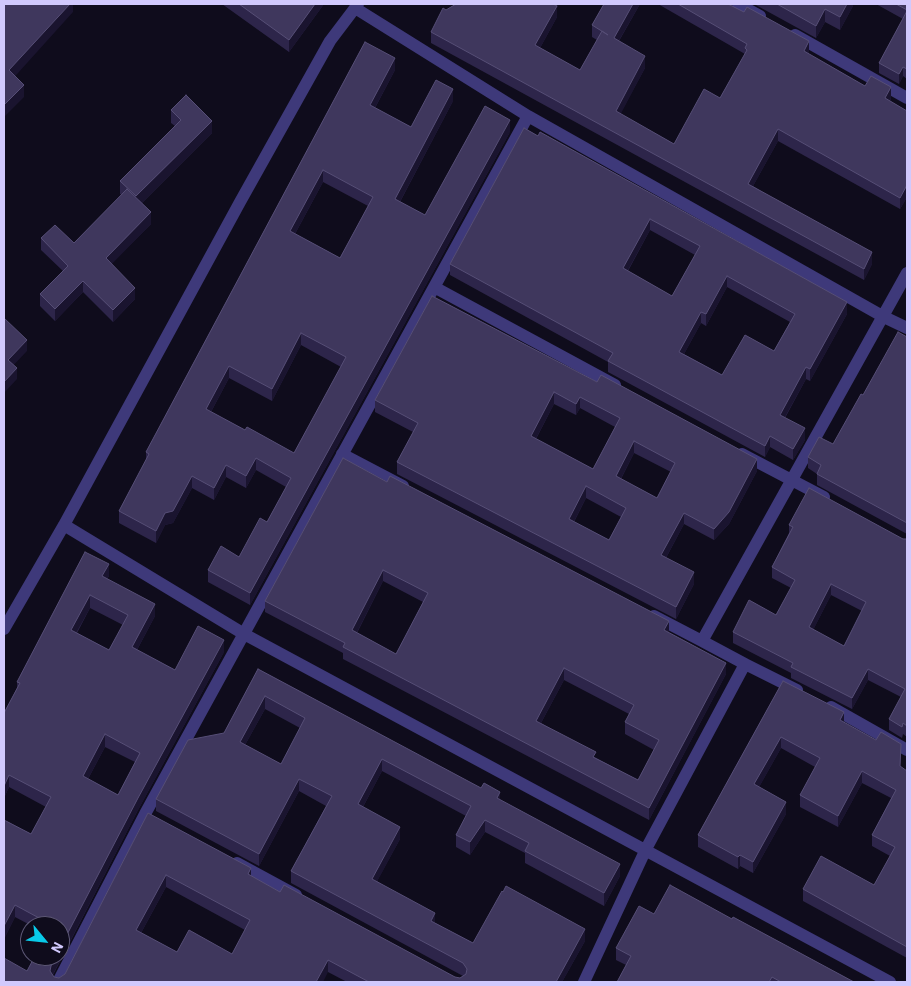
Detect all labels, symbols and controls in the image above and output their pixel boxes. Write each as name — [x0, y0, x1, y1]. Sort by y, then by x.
north arrow — [20, 916, 70, 966]
text: N — [47, 939, 68, 956]

